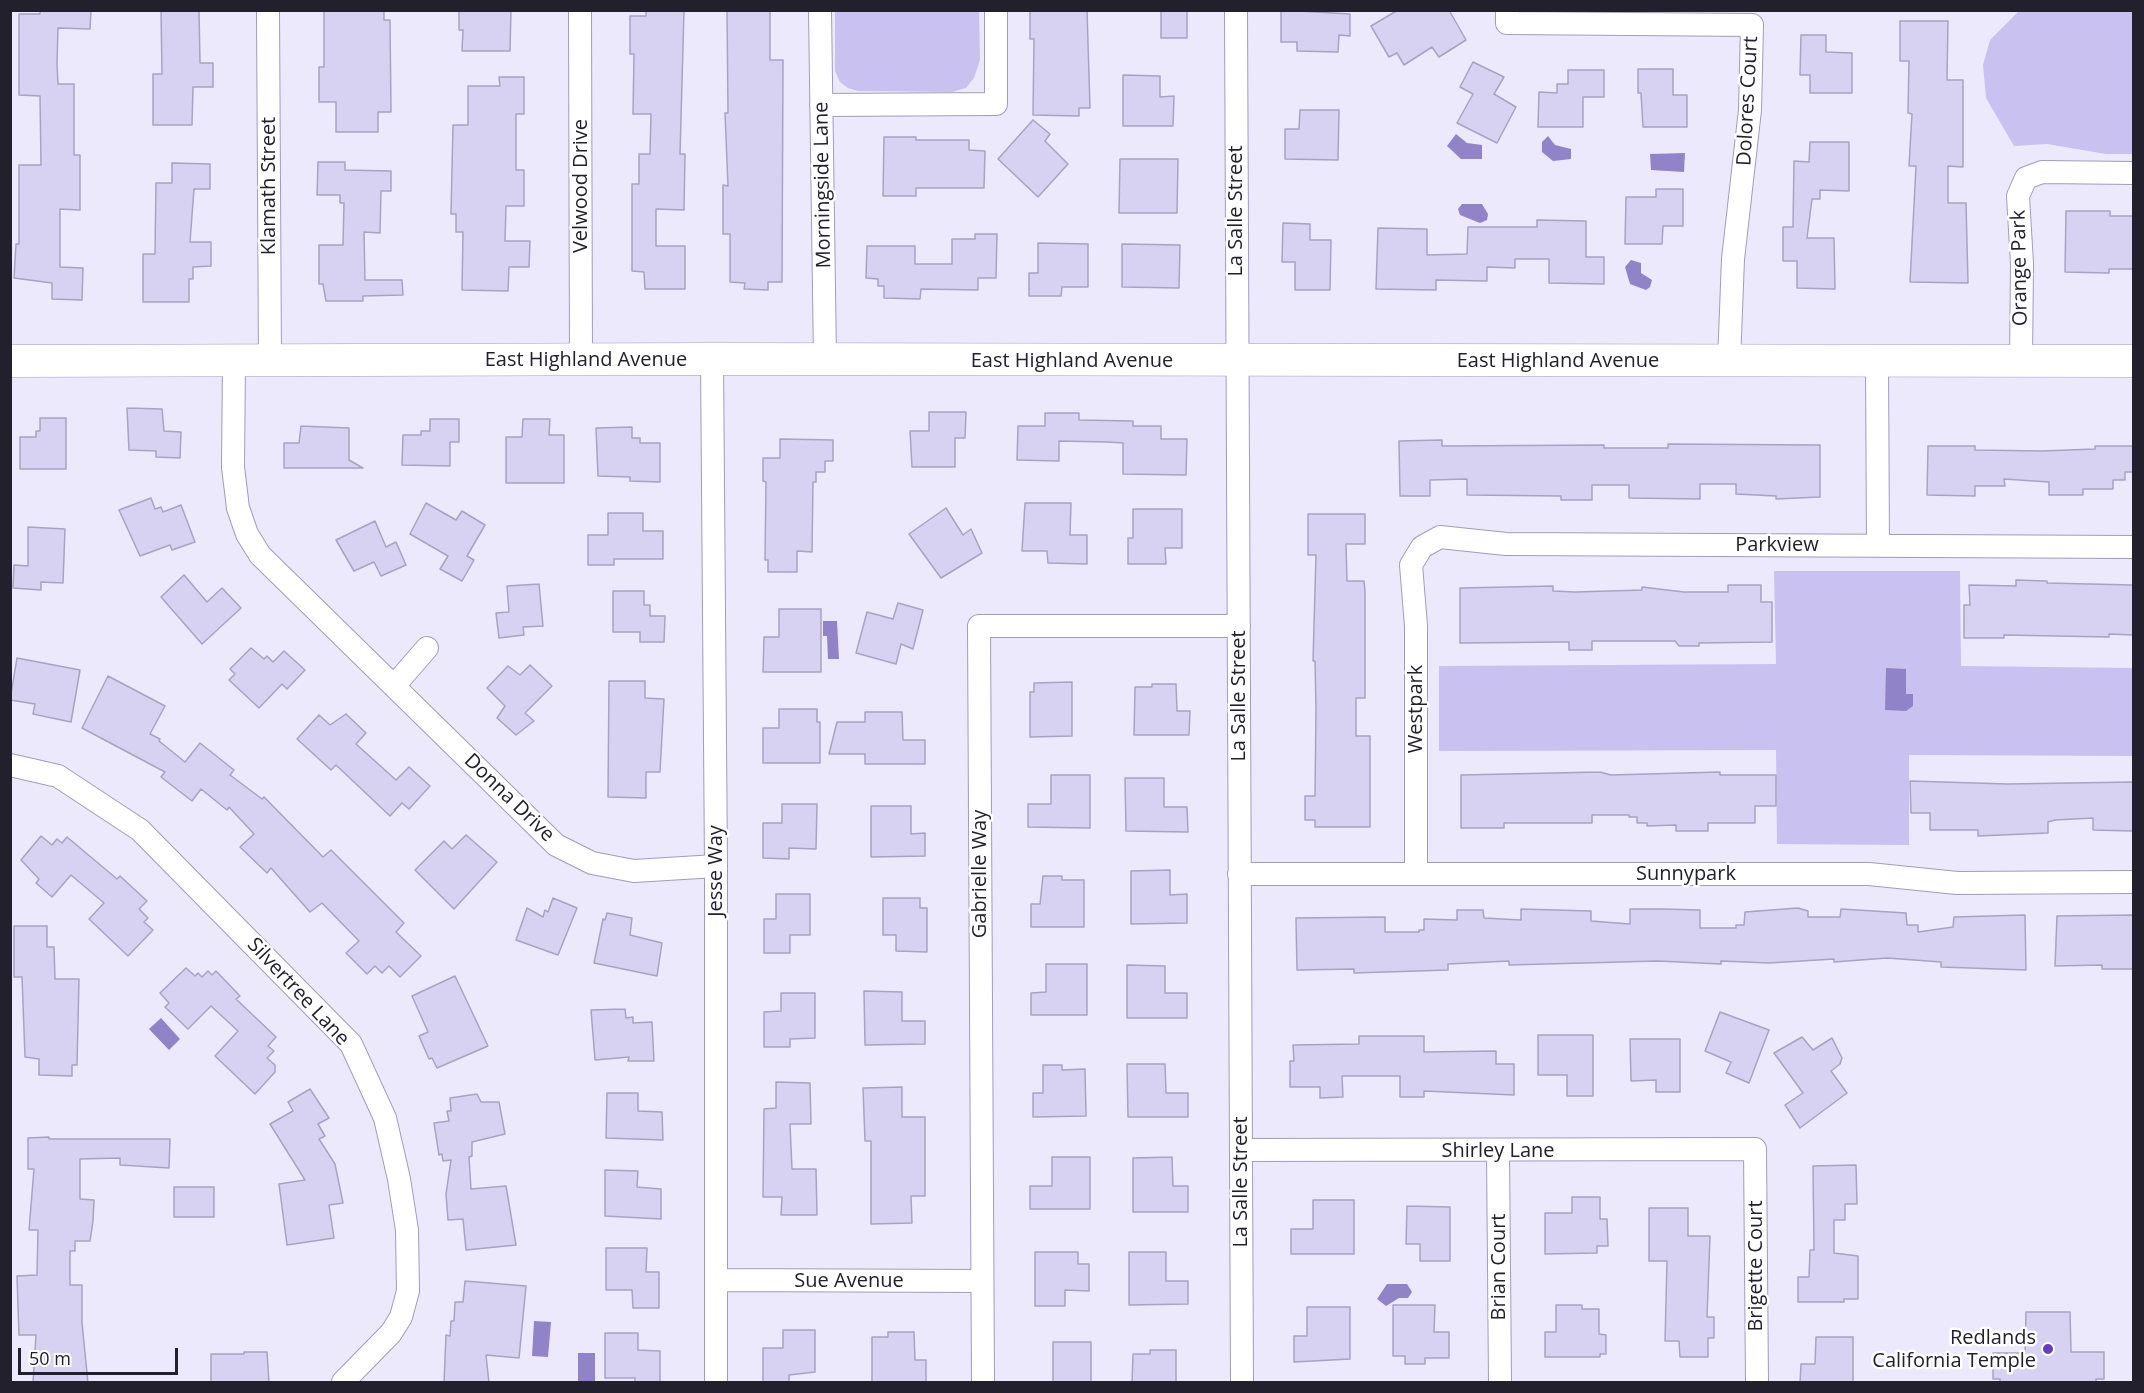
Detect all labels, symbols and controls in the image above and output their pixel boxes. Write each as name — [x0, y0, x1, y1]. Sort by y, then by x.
street label: Dolores Court — [1733, 35, 1763, 167]
street label: Morningside Lane — [810, 101, 836, 269]
street label: Klamath Street — [257, 117, 281, 255]
street label: Velwood Drive — [569, 119, 593, 253]
street label: La Salle Street — [1224, 145, 1248, 277]
street label: Orange Park — [2007, 210, 2033, 326]
street label: East Highland Avenue — [485, 348, 687, 372]
street label: East Highland Avenue — [971, 349, 1173, 373]
street label: East Highland Avenue — [1457, 349, 1659, 373]
street label: Parkview — [1735, 533, 1819, 557]
street label: La Salle Street — [1227, 630, 1251, 762]
street label: Westpark — [1404, 665, 1428, 753]
street label: Donna Drive — [459, 749, 559, 847]
street label: Gabrielle Way — [968, 810, 992, 938]
street label: Jesse Way — [704, 825, 728, 917]
street label: Sunnypark — [1636, 862, 1736, 886]
street label: Silvertree Lane — [242, 933, 354, 1051]
street label: La Salle Street — [1229, 1116, 1253, 1248]
street label: Shirley Lane — [1442, 1139, 1554, 1163]
street label: Brigette Court — [1744, 1200, 1768, 1332]
street label: Brian Court — [1487, 1214, 1511, 1320]
street label: Sue Avenue — [794, 1269, 904, 1293]
place label: Redlands California Temple — [1872, 1326, 2036, 1373]
scale bar — [21, 1336, 182, 1374]
marker: Redlands California Temple — [2041, 1342, 2055, 1356]
text: 50 m — [29, 1346, 71, 1370]

